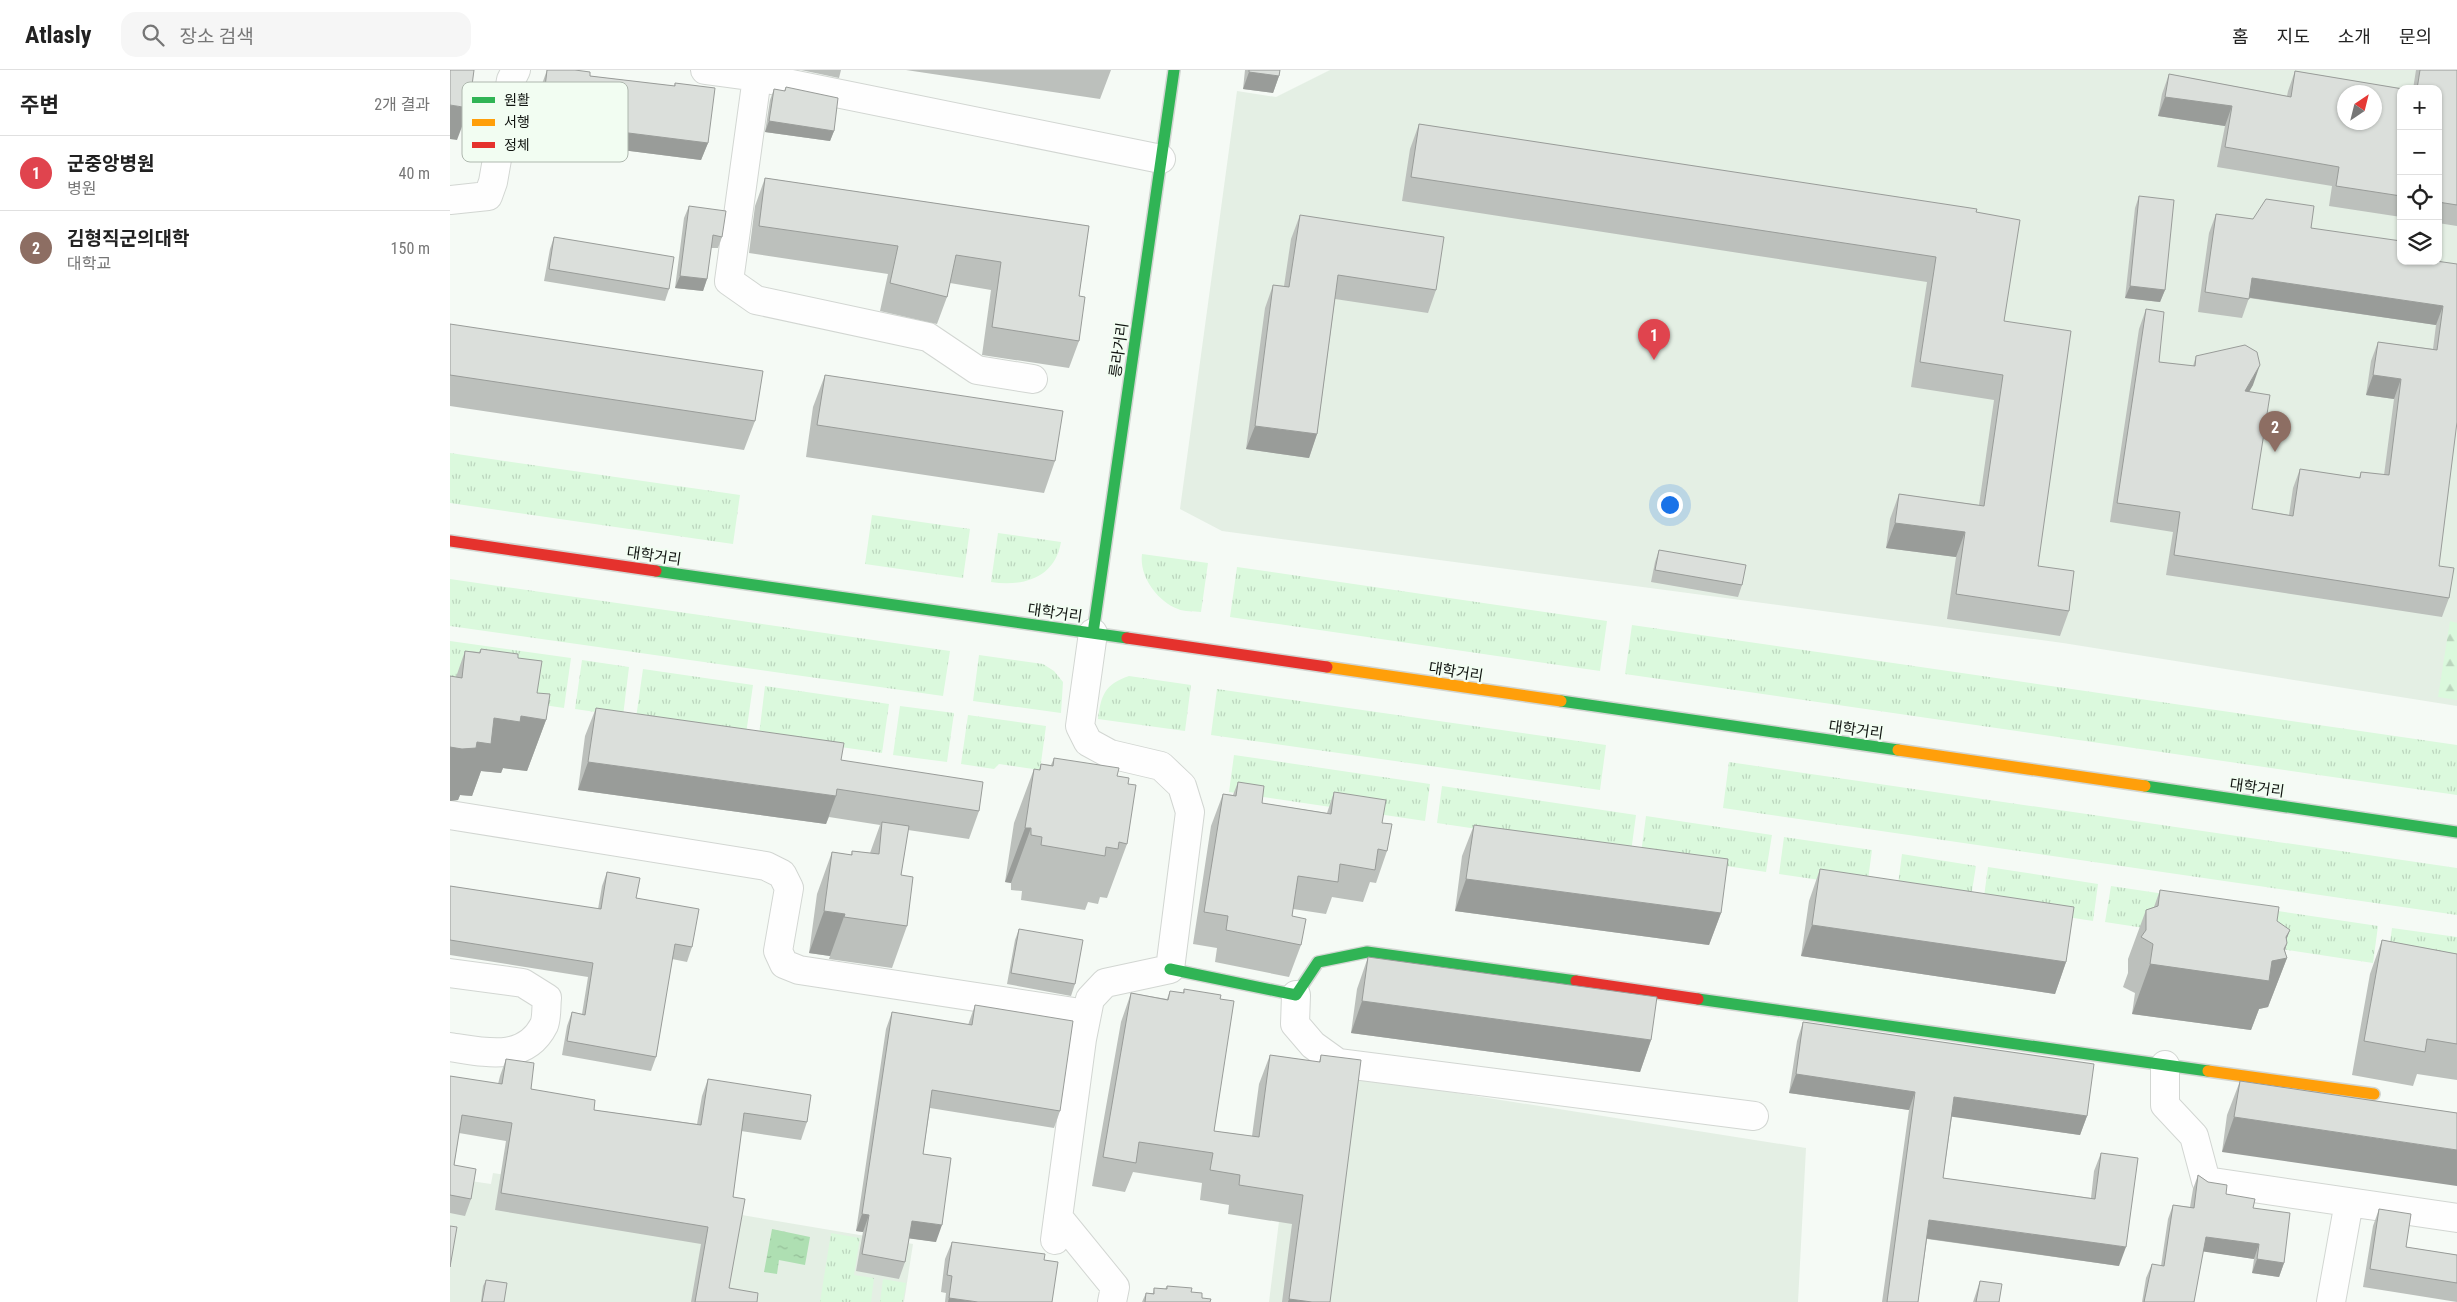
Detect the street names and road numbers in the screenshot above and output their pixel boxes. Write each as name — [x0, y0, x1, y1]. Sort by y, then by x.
street label: 릉라거리 — [1106, 321, 1132, 379]
street label: 대학거리 — [625, 543, 683, 569]
street label: 대학거리 — [1026, 600, 1084, 626]
street label: 대학거리 — [1427, 659, 1485, 685]
street label: 대학거리 — [1827, 717, 1885, 743]
street label: 대학거리 — [2228, 775, 2286, 801]

